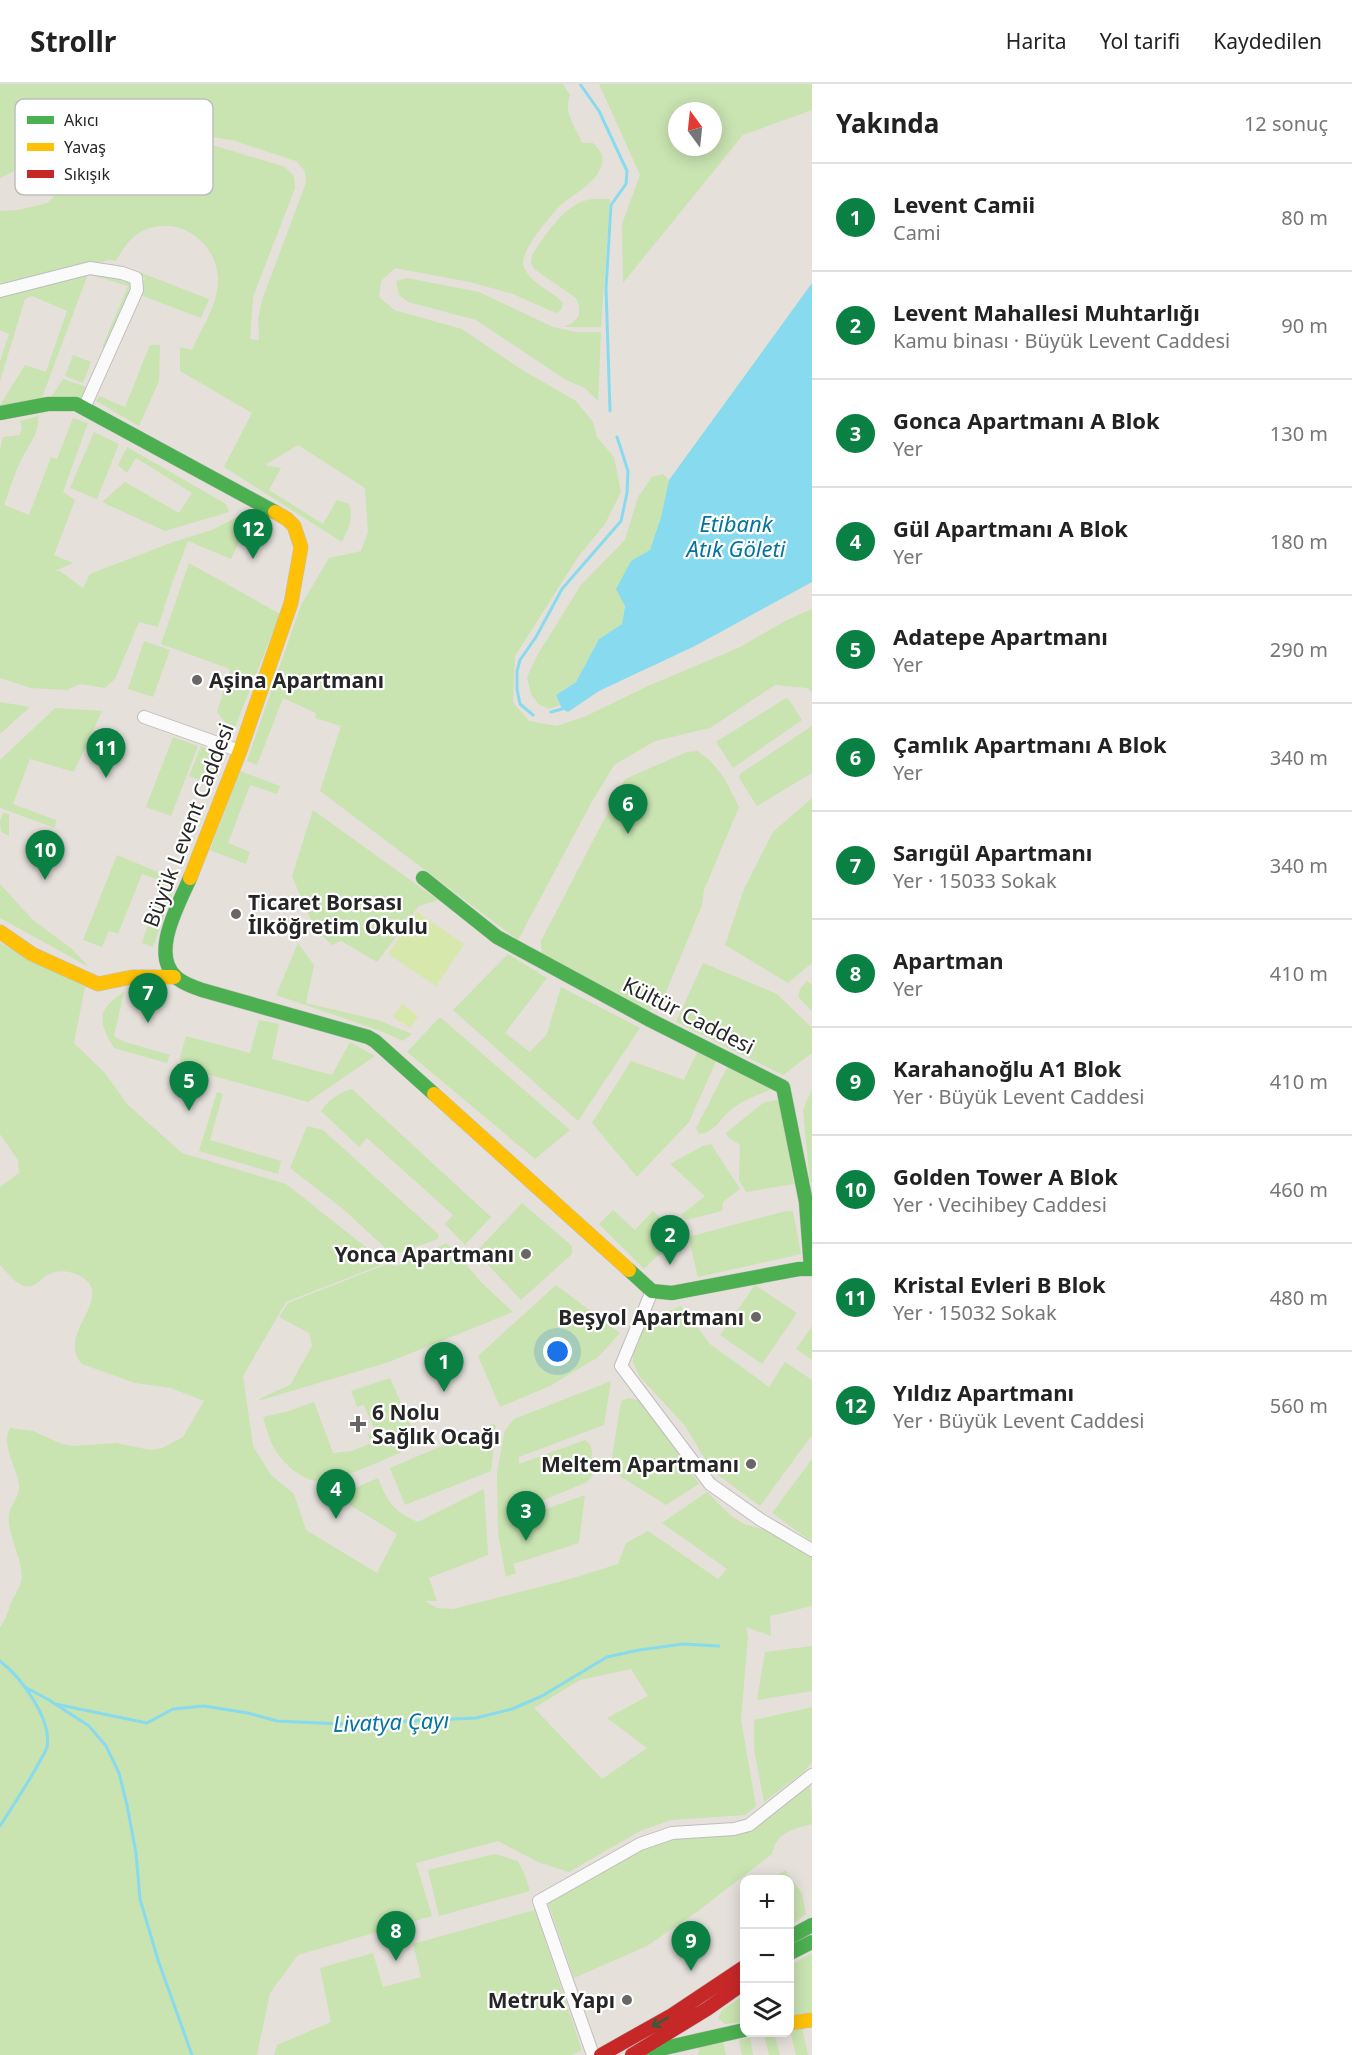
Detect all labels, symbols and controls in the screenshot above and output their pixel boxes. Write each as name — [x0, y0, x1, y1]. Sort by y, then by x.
text: Strollr — [30, 22, 116, 60]
text: Harita — [1006, 27, 1067, 55]
text: Yol tarifi — [1100, 27, 1180, 55]
text: Kaydedilen — [1213, 27, 1322, 55]
legend — [15, 99, 213, 195]
north arrow — [668, 102, 722, 156]
text: Yakında — [836, 105, 939, 141]
text: Akıcı — [64, 109, 99, 131]
text: 12 sonuç — [1244, 110, 1328, 137]
text: Yavaş — [64, 136, 106, 158]
text: Sıkışık — [64, 163, 110, 185]
text: Levent Camii — [893, 189, 1035, 219]
text: 1 — [850, 204, 861, 231]
text: 80 m — [1281, 204, 1328, 231]
text: Cami — [893, 219, 941, 246]
text: Levent Mahallesi Muhtarlığı — [893, 297, 1200, 327]
text: 2 — [850, 312, 861, 339]
text: 90 m — [1281, 312, 1328, 339]
text: Kamu binası · Büyük Levent Caddesi — [893, 327, 1230, 354]
text: Gonca Apartmanı A Blok — [893, 405, 1160, 435]
text: 3 — [850, 420, 861, 447]
text: 130 m — [1270, 420, 1328, 447]
text: Yer — [893, 435, 923, 462]
water label: Etibank Atık Göleti — [685, 508, 786, 563]
pin: 12 — [234, 510, 272, 559]
text: Gül Apartmanı A Blok — [893, 513, 1128, 543]
text: 4 — [850, 528, 861, 555]
text: 180 m — [1270, 528, 1328, 555]
text: Yer — [893, 543, 923, 570]
text: Adatepe Apartmanı — [893, 621, 1108, 651]
text: 5 — [850, 636, 861, 663]
text: 290 m — [1270, 636, 1328, 663]
text: Yer — [893, 651, 923, 678]
place label: Aşina Apartmanı — [209, 666, 384, 694]
marker: Aşina Apartmanı — [190, 673, 204, 687]
street label: Büyük Levent Caddesi — [136, 719, 240, 931]
pin: 11 — [86, 728, 126, 778]
text: Çamlık Apartmanı A Blok — [893, 729, 1167, 759]
text: 6 — [850, 744, 861, 771]
text: 340 m — [1270, 744, 1328, 771]
text: Yer — [893, 759, 923, 786]
pin: 6 — [608, 784, 648, 834]
pin: 10 — [26, 830, 64, 880]
text: Sarıgül Apartmanı — [893, 837, 1092, 867]
text: 7 — [850, 852, 861, 879]
text: 340 m — [1270, 852, 1328, 879]
text: Yer · 15033 Sokak — [893, 867, 1057, 894]
place label: Ticaret Borsası İlköğretim Okulu — [248, 888, 428, 940]
marker: Ticaret Borsası İlköğretim Okulu — [229, 907, 243, 921]
text: Apartman — [893, 945, 1004, 975]
text: 8 — [850, 960, 861, 987]
text: 410 m — [1270, 960, 1328, 987]
street label: Kültür Caddesi — [618, 970, 760, 1060]
pin: 7 — [128, 974, 168, 1023]
text: Yer — [893, 975, 923, 1002]
text: Karahanoğlu A1 Blok — [893, 1053, 1121, 1083]
pin: 5 — [170, 1062, 208, 1111]
text: 9 — [850, 1068, 861, 1095]
text: 410 m — [1270, 1068, 1328, 1095]
text: Yer · Büyük Levent Caddesi — [893, 1083, 1144, 1110]
text: Golden Tower A Blok — [893, 1161, 1118, 1191]
text: 10 — [844, 1176, 867, 1203]
text: 460 m — [1270, 1176, 1328, 1203]
text: Yer · Vecihibey Caddesi — [893, 1191, 1107, 1218]
pin: 2 — [650, 1216, 690, 1265]
place label: Yonca Apartmanı — [334, 1240, 514, 1268]
marker: Yonca Apartmanı — [519, 1247, 533, 1261]
text: Kristal Evleri B Blok — [893, 1269, 1106, 1299]
text: 11 — [844, 1284, 867, 1311]
text: 480 m — [1270, 1284, 1328, 1311]
text: Yer · 15032 Sokak — [893, 1299, 1057, 1326]
place label: Beşyol Apartmanı — [558, 1303, 744, 1331]
marker: Beşyol Apartmanı — [749, 1310, 763, 1324]
your location — [543, 1337, 572, 1366]
pin: 1 — [424, 1342, 464, 1392]
text: Yıldız Apartmanı — [893, 1377, 1074, 1407]
text: 12 — [844, 1392, 867, 1419]
text: 560 m — [1270, 1392, 1328, 1419]
place label: 6 Nolu Sağlık Ocağı — [372, 1398, 500, 1450]
text: Yer · Büyük Levent Caddesi — [893, 1407, 1144, 1434]
marker: 6 Nolu Sağlık Ocağı — [349, 1415, 367, 1433]
place label: Meltem Apartmanı — [541, 1450, 739, 1478]
marker: Meltem Apartmanı — [744, 1457, 758, 1471]
pin: 4 — [316, 1470, 356, 1519]
pin: 3 — [506, 1492, 546, 1541]
water label: Livatya Çayı — [332, 1704, 450, 1738]
map controls — [740, 1875, 794, 2037]
button: + — [740, 1875, 794, 1929]
pin: 8 — [376, 1912, 416, 1961]
pin: 9 — [672, 1922, 710, 1971]
button: − — [740, 1929, 794, 1983]
button: layers — [740, 1983, 794, 2037]
place label: Metruk Yapı — [488, 1986, 615, 2014]
marker: Metruk Yapı — [620, 1993, 634, 2007]
one-way arrow — [652, 2016, 669, 2028]

